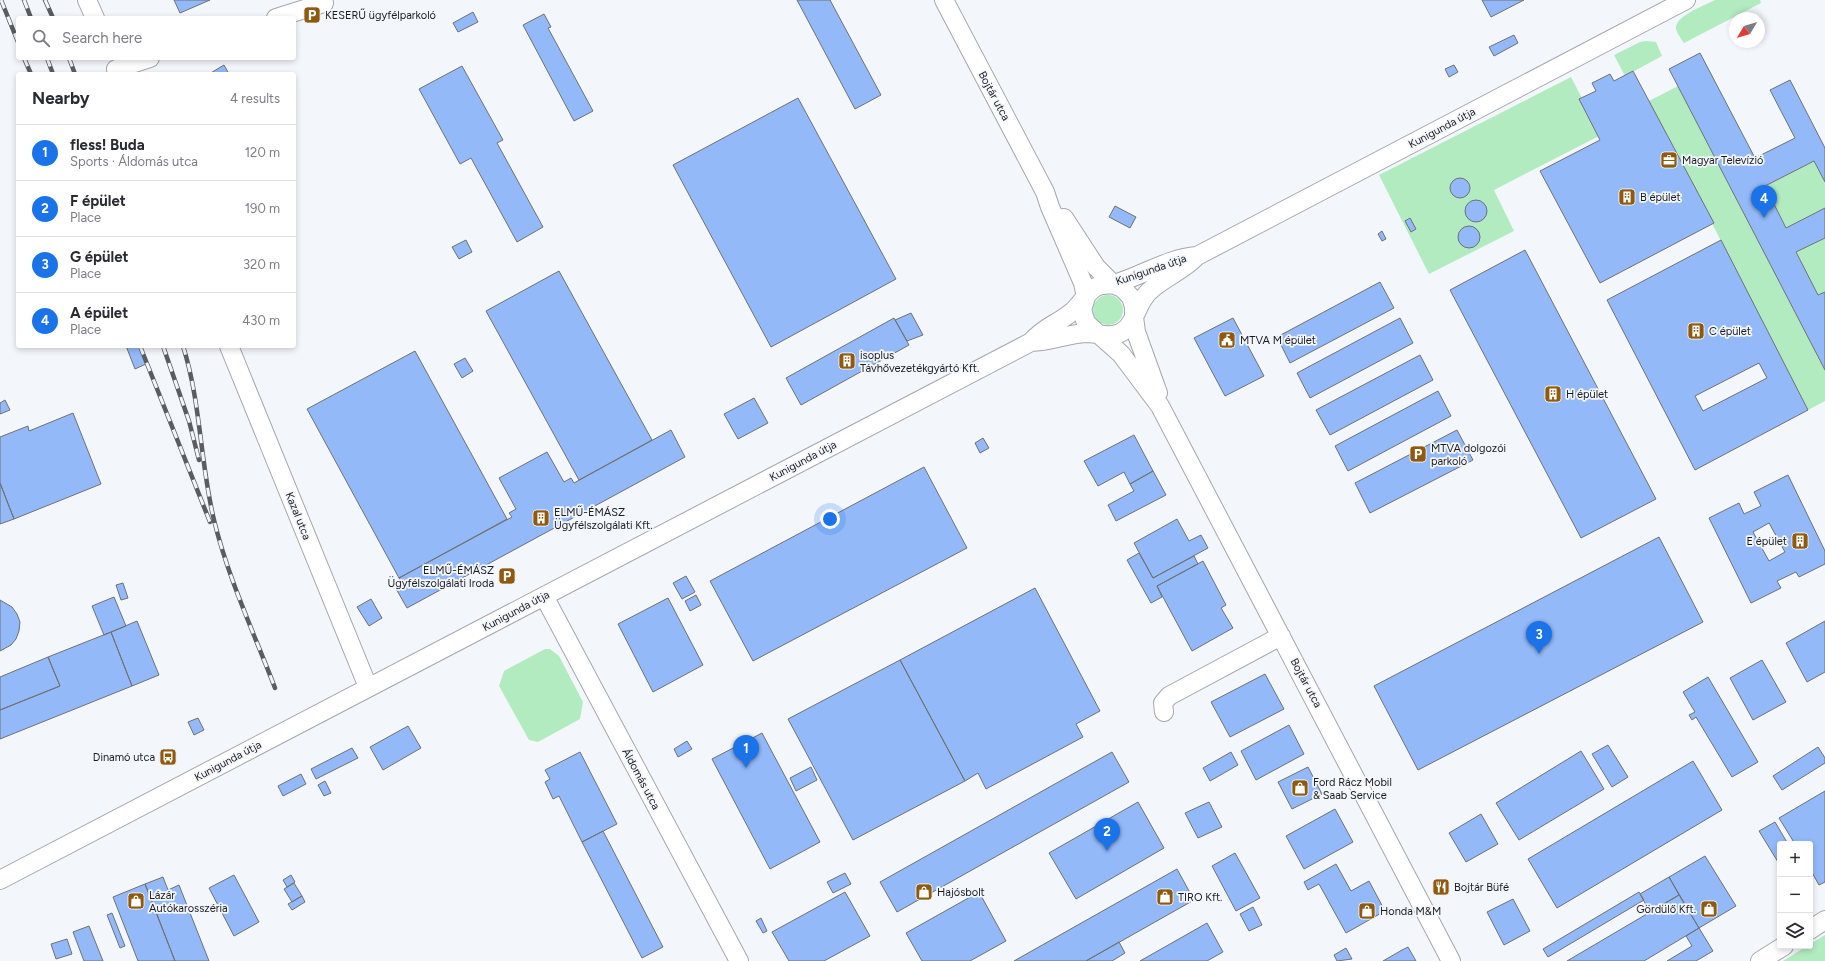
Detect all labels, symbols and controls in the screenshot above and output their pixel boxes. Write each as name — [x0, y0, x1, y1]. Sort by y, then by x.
parking icon: KESERŰ ügyfélparkoló — [302, 5, 322, 25]
place label: KESERŰ ügyfélparkoló — [325, 8, 436, 22]
north arrow — [1729, 12, 1765, 48]
search box — [16, 16, 296, 60]
icon: search — [30, 27, 52, 49]
text: Search here — [62, 29, 142, 47]
street label: Bojtár utca — [976, 69, 1012, 123]
text: Nearby — [32, 88, 90, 108]
text: 4 results — [230, 91, 280, 106]
street label: Kunigunda útja — [1406, 105, 1478, 151]
text: fless! Buda — [70, 136, 145, 154]
text: 1 — [42, 145, 48, 160]
text: 120 m — [245, 145, 280, 160]
office icon: Magyar Televízió — [1659, 150, 1679, 170]
text: Sports · Áldomás utca — [70, 154, 198, 169]
place label: Magyar Televízió — [1682, 154, 1763, 167]
pin: 4 — [1751, 185, 1777, 218]
building icon: B épület — [1617, 187, 1637, 207]
place label: B épület — [1640, 191, 1681, 204]
text: F épület — [70, 192, 126, 210]
text: 2 — [41, 201, 49, 216]
text: 190 m — [245, 201, 280, 216]
text: Place — [70, 210, 101, 225]
text: G épület — [70, 248, 129, 266]
street label: Kunigunda útja — [1114, 252, 1188, 288]
text: 3 — [41, 257, 49, 272]
text: 320 m — [243, 257, 280, 272]
text: Place — [70, 266, 101, 281]
text: A épület — [70, 304, 128, 322]
text: 4 — [41, 313, 49, 328]
text: 430 m — [242, 313, 280, 328]
building icon: C épület — [1686, 321, 1706, 341]
text: Place — [70, 322, 101, 337]
place label: C épület — [1709, 325, 1751, 338]
public building icon: MTVA M épület — [1217, 330, 1237, 350]
place label: MTVA M épület — [1240, 334, 1316, 347]
place label: isoplus Távhővezetékgyártó Kft. — [860, 349, 979, 375]
building icon: isoplus Távhővezetékgyártó Kft. — [837, 351, 857, 371]
building icon: H épület — [1543, 384, 1563, 404]
place label: H épület — [1566, 388, 1608, 401]
street label: Kunigunda útja — [767, 438, 839, 484]
place label: MTVA dolgozói parkoló — [1431, 442, 1506, 468]
parking icon: MTVA dolgozói parkoló — [1408, 444, 1428, 464]
street label: Kazal utca — [283, 490, 313, 542]
place label: ELMŰ-ÉMÁSZ Ügyfélszolgálati Kft. — [554, 505, 653, 532]
building icon: ELMŰ-ÉMÁSZ Ügyfélszolgálati Kft. — [531, 508, 551, 528]
your location — [820, 509, 840, 529]
building icon: E épület — [1790, 531, 1810, 551]
place label: E épület — [1747, 535, 1787, 548]
place label: ELMŰ-ÉMÁSZ Ügyfélszolgálati Iroda — [388, 563, 494, 590]
parking icon: ELMŰ-ÉMÁSZ Ügyfélszolgálati Iroda — [497, 566, 517, 586]
street label: Kunigunda útja — [480, 588, 552, 634]
pin: 3 — [1526, 621, 1552, 654]
street label: Bojtár utca — [1288, 656, 1324, 710]
pin: 1 — [733, 735, 759, 768]
street label: Kunigunda útja — [192, 738, 264, 784]
street label: Áldomás utca — [619, 746, 663, 812]
bus stop icon: Dinamó utca — [158, 747, 178, 767]
place label: Dinamó utca — [93, 751, 155, 764]
place label: Ford Rácz Mobil & Saab Service — [1313, 776, 1392, 802]
shop icon: Ford Rácz Mobil & Saab Service — [1290, 778, 1310, 798]
pin: 2 — [1094, 818, 1120, 851]
map controls — [1777, 841, 1813, 949]
button: + — [1777, 841, 1813, 877]
restaurant icon: Bojtár Büfé — [1431, 877, 1451, 897]
button: − — [1777, 877, 1813, 913]
place label: Bojtár Büfé — [1454, 881, 1509, 894]
shop icon: Hajósbolt — [914, 882, 934, 902]
place label: Hajósbolt — [937, 886, 985, 899]
shop icon: TIRO Kft. — [1155, 887, 1175, 907]
place label: Lázár Autókarosszéria — [149, 889, 228, 915]
shop icon: Lázár Autókarosszéria — [126, 891, 146, 911]
place label: TIRO Kft. — [1178, 891, 1222, 904]
shop icon: Gördülő Kft. — [1699, 899, 1719, 919]
shop icon: Honda M&M — [1357, 901, 1377, 921]
place label: Gördülő Kft. — [1636, 903, 1696, 916]
place label: Honda M&M — [1380, 905, 1441, 918]
button: layers — [1777, 913, 1813, 949]

